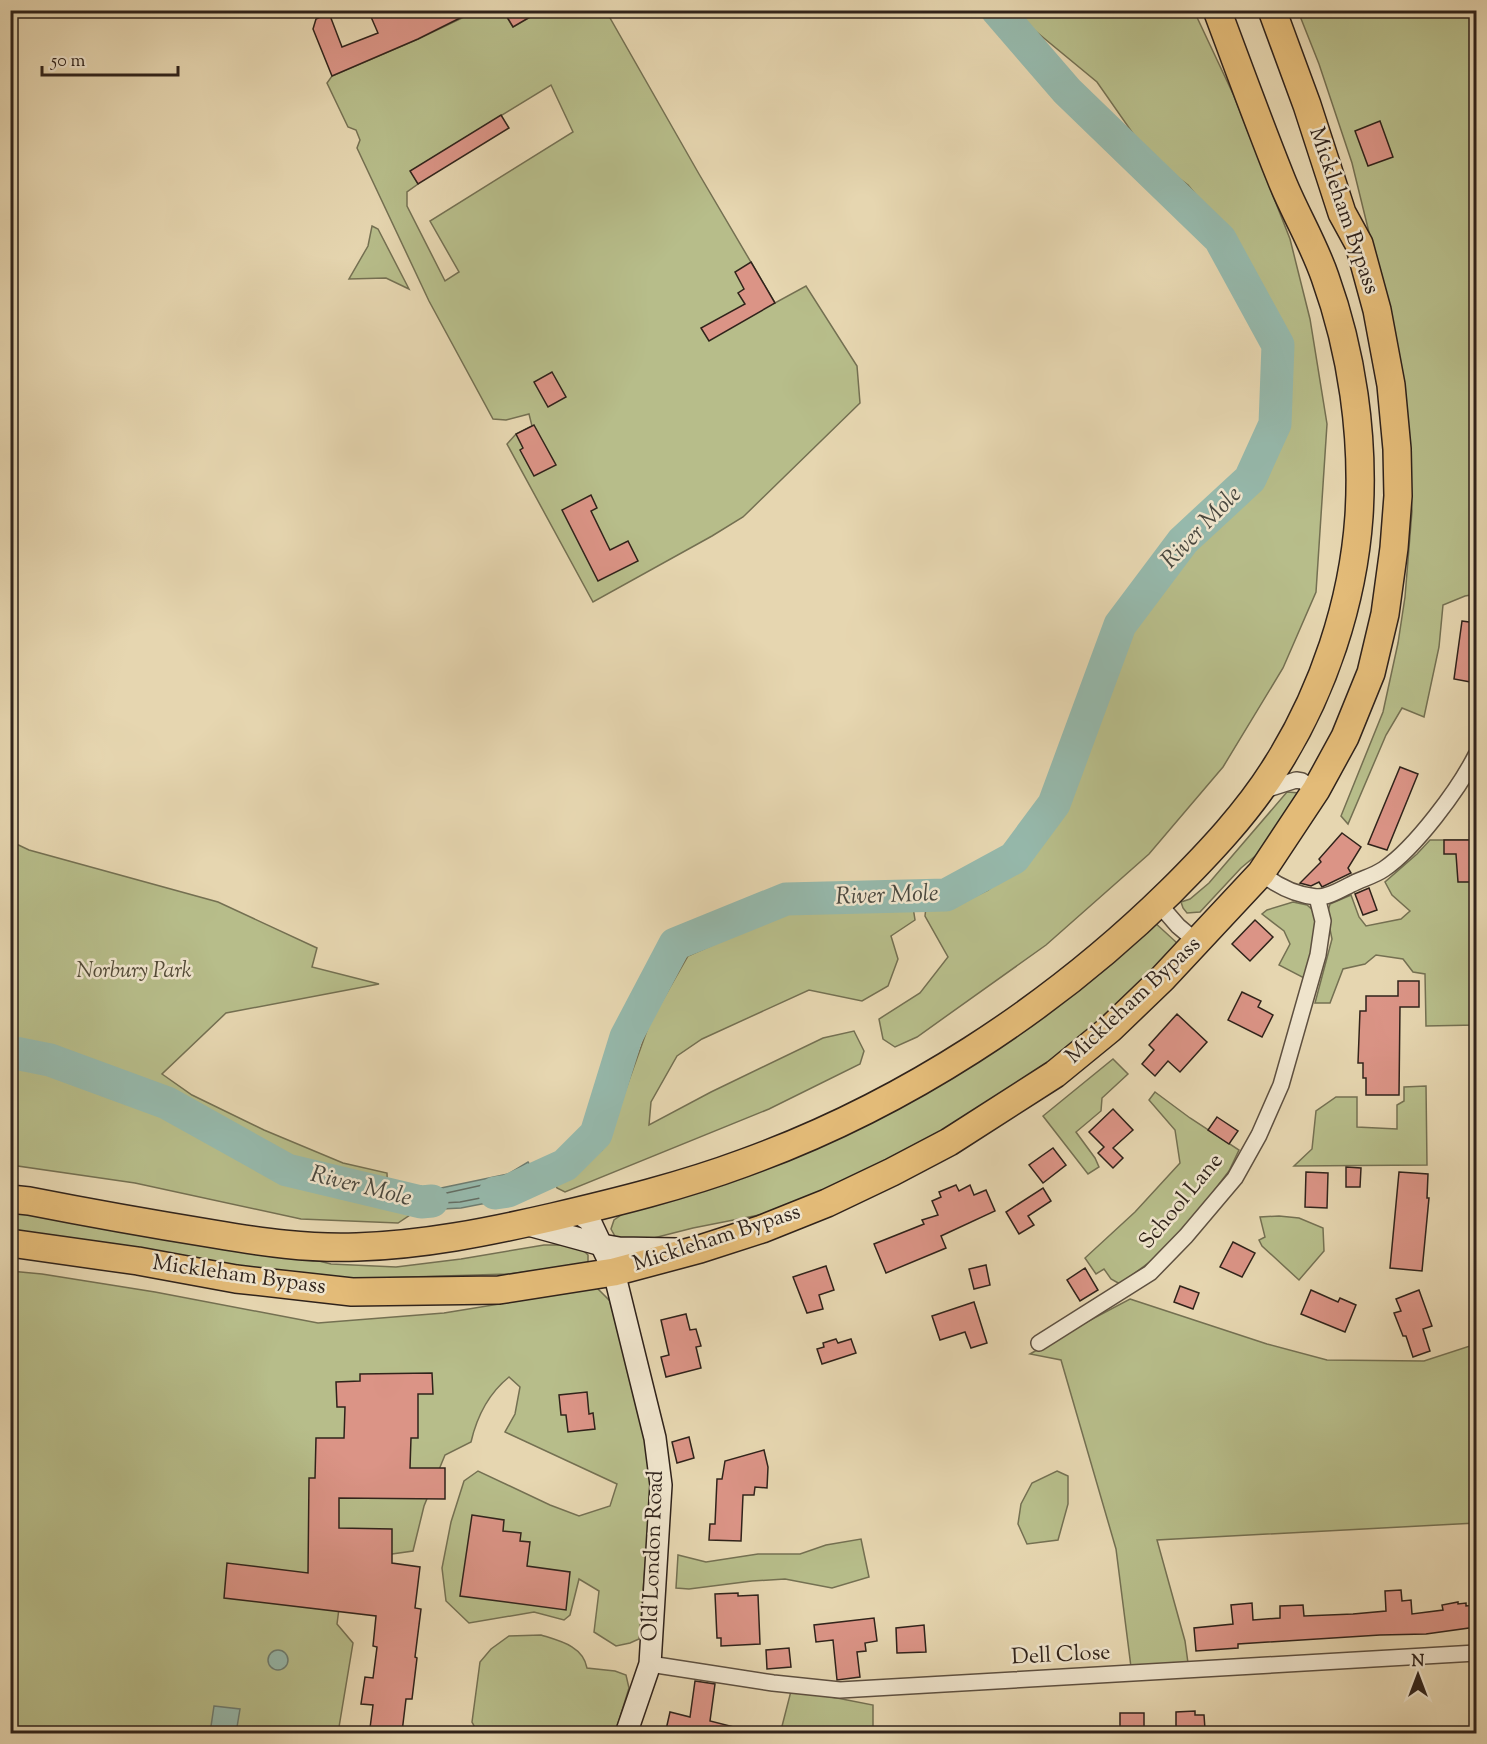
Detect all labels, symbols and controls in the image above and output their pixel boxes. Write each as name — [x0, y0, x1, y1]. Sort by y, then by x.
scale bar — [42, 39, 178, 77]
text: 50 m — [50, 49, 86, 75]
street label: Mickleham Bypass — [1299, 123, 1387, 299]
water label: River Mole — [1154, 479, 1250, 577]
water label: River Mole — [835, 877, 939, 915]
street label: Mickleham Bypass — [1059, 930, 1209, 1072]
park label: Norbury Park — [76, 956, 192, 988]
street label: School Lane — [1132, 1147, 1232, 1257]
water label: River Mole — [307, 1158, 415, 1216]
street label: Mickleham Bypass — [629, 1197, 805, 1281]
street label: Mickleham Bypass — [150, 1248, 328, 1304]
street label: Old London Road — [635, 1470, 673, 1642]
street label: Dell Close — [1011, 1637, 1111, 1675]
north arrow — [1388, 1645, 1448, 1705]
text: N — [1412, 1651, 1425, 1674]

